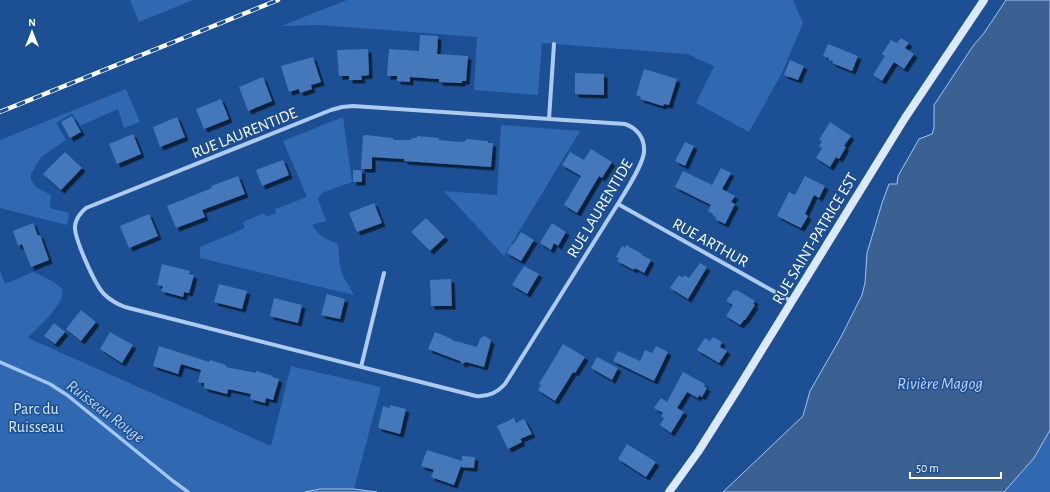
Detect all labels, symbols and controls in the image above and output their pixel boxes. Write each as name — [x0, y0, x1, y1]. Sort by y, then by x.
north arrow — [12, 12, 52, 52]
text: N — [28, 17, 36, 28]
street label: RUE LAURENTIDE — [189, 104, 300, 161]
street label: RUE LAURENTIDE — [564, 156, 636, 261]
street label: RUE SAINT-PATRICE EST — [769, 170, 860, 307]
street label: RUE ARTHUR — [670, 215, 751, 270]
water label: Rivière Magog — [897, 375, 983, 392]
water label: Ruisseau Rouge — [64, 377, 148, 446]
park label: Parc du Ruisseau — [8, 401, 64, 435]
scale bar — [910, 454, 1001, 480]
text: 50 m — [916, 462, 939, 474]

